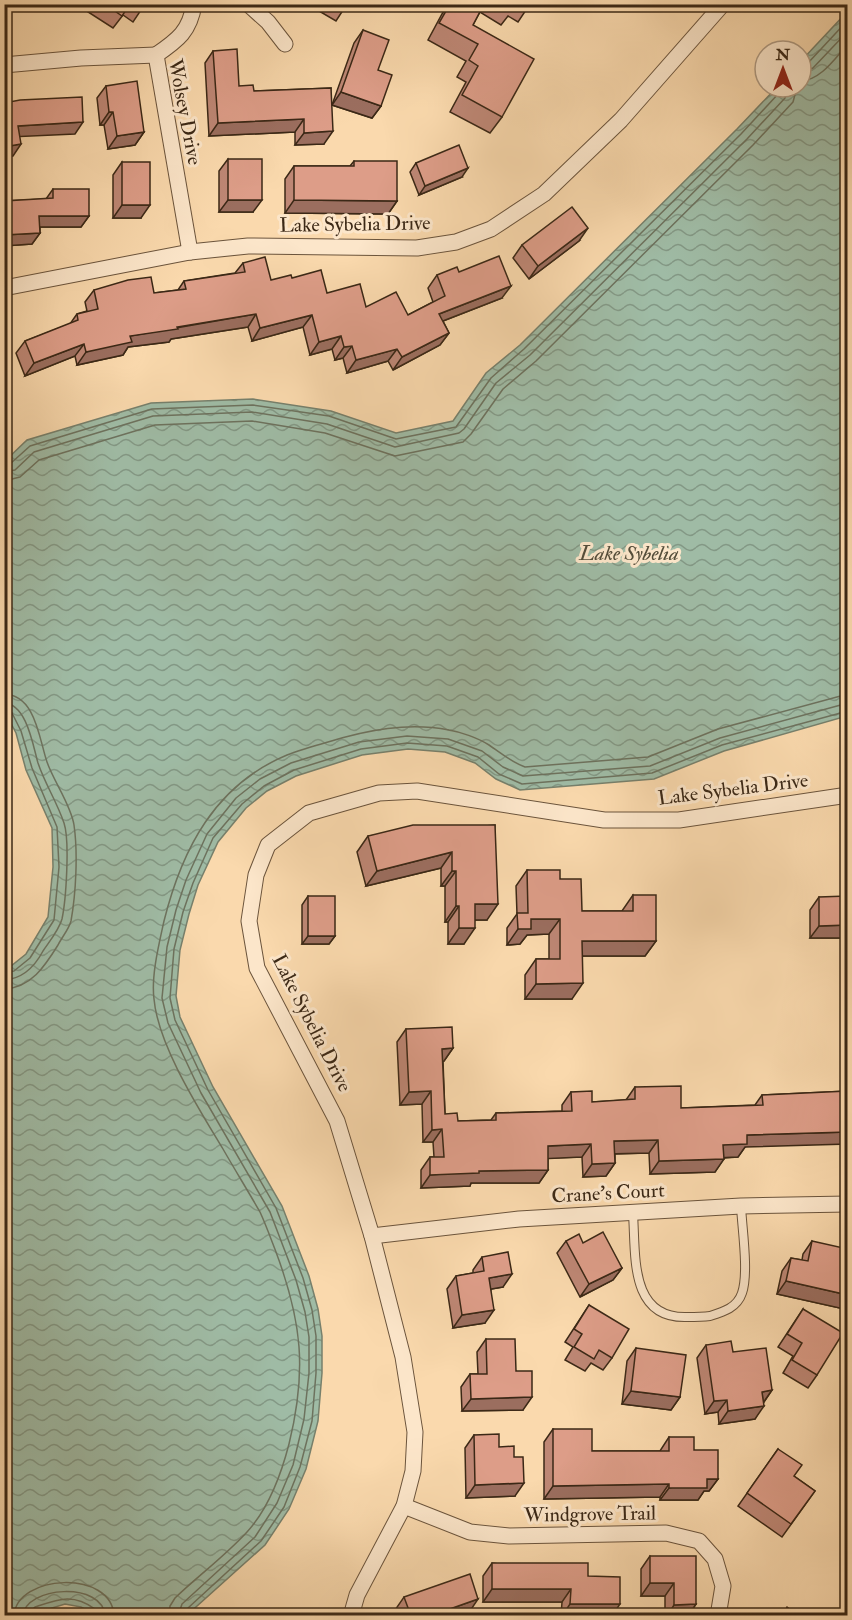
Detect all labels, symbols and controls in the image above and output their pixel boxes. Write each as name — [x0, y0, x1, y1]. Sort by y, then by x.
north arrow — [753, 39, 813, 99]
text: N — [775, 45, 791, 65]
street label: Wolsey Drive — [162, 56, 208, 167]
street label: Lake Sybelia Drive — [279, 210, 431, 238]
water label: Lake Sybelia — [578, 540, 679, 567]
street label: Lake Sybelia Drive — [656, 767, 810, 811]
street label: Lake Sybelia Drive — [267, 950, 357, 1096]
street label: Crane's Court — [551, 1178, 666, 1208]
street label: Windgrove Trail — [523, 1500, 656, 1528]

